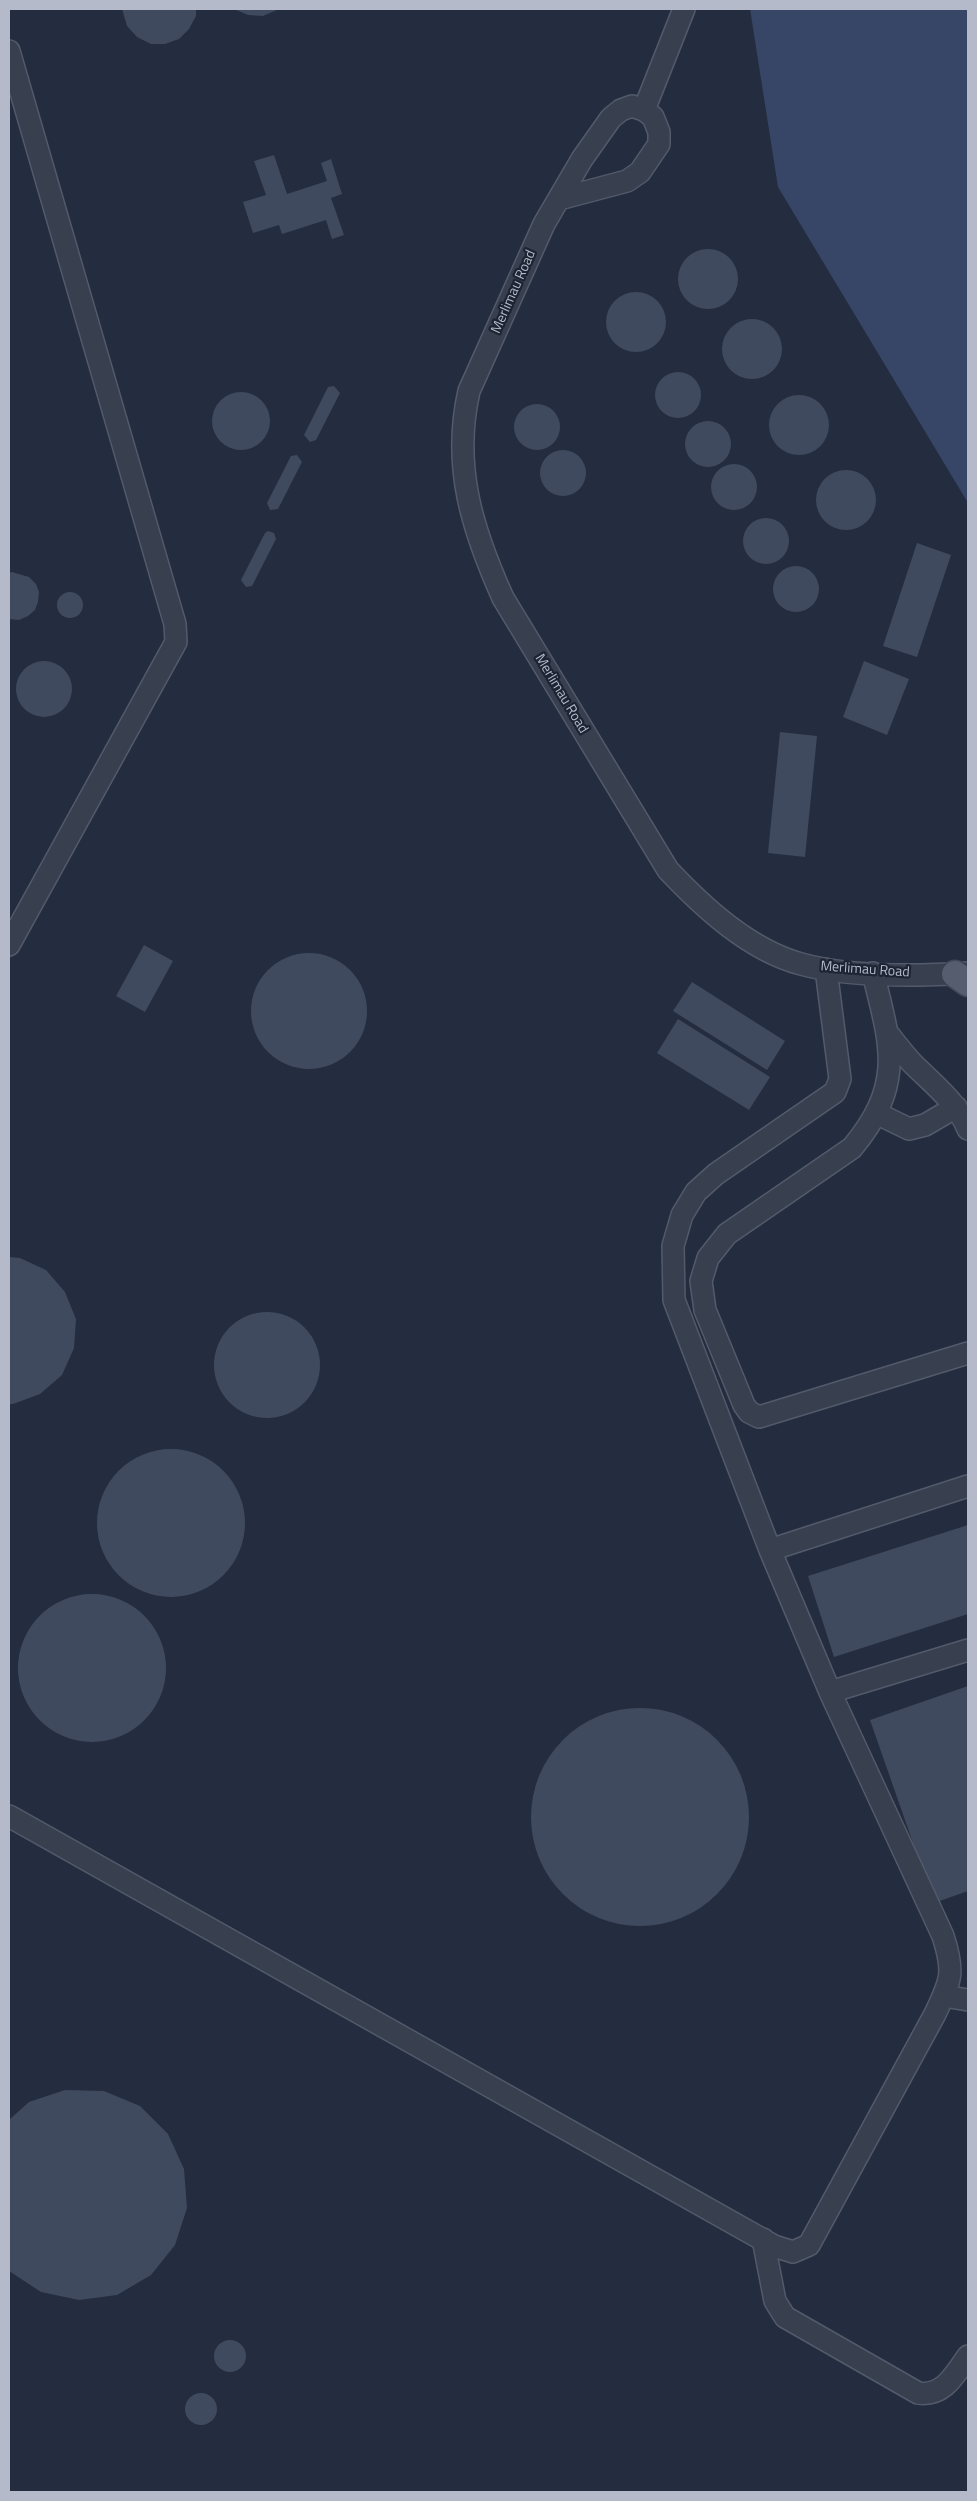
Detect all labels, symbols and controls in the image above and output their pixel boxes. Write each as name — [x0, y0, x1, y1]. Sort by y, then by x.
street label: Merlimau Road — [488, 248, 540, 336]
street label: Merlimau Road — [531, 651, 591, 737]
street label: Merlimau Road — [820, 959, 910, 981]

